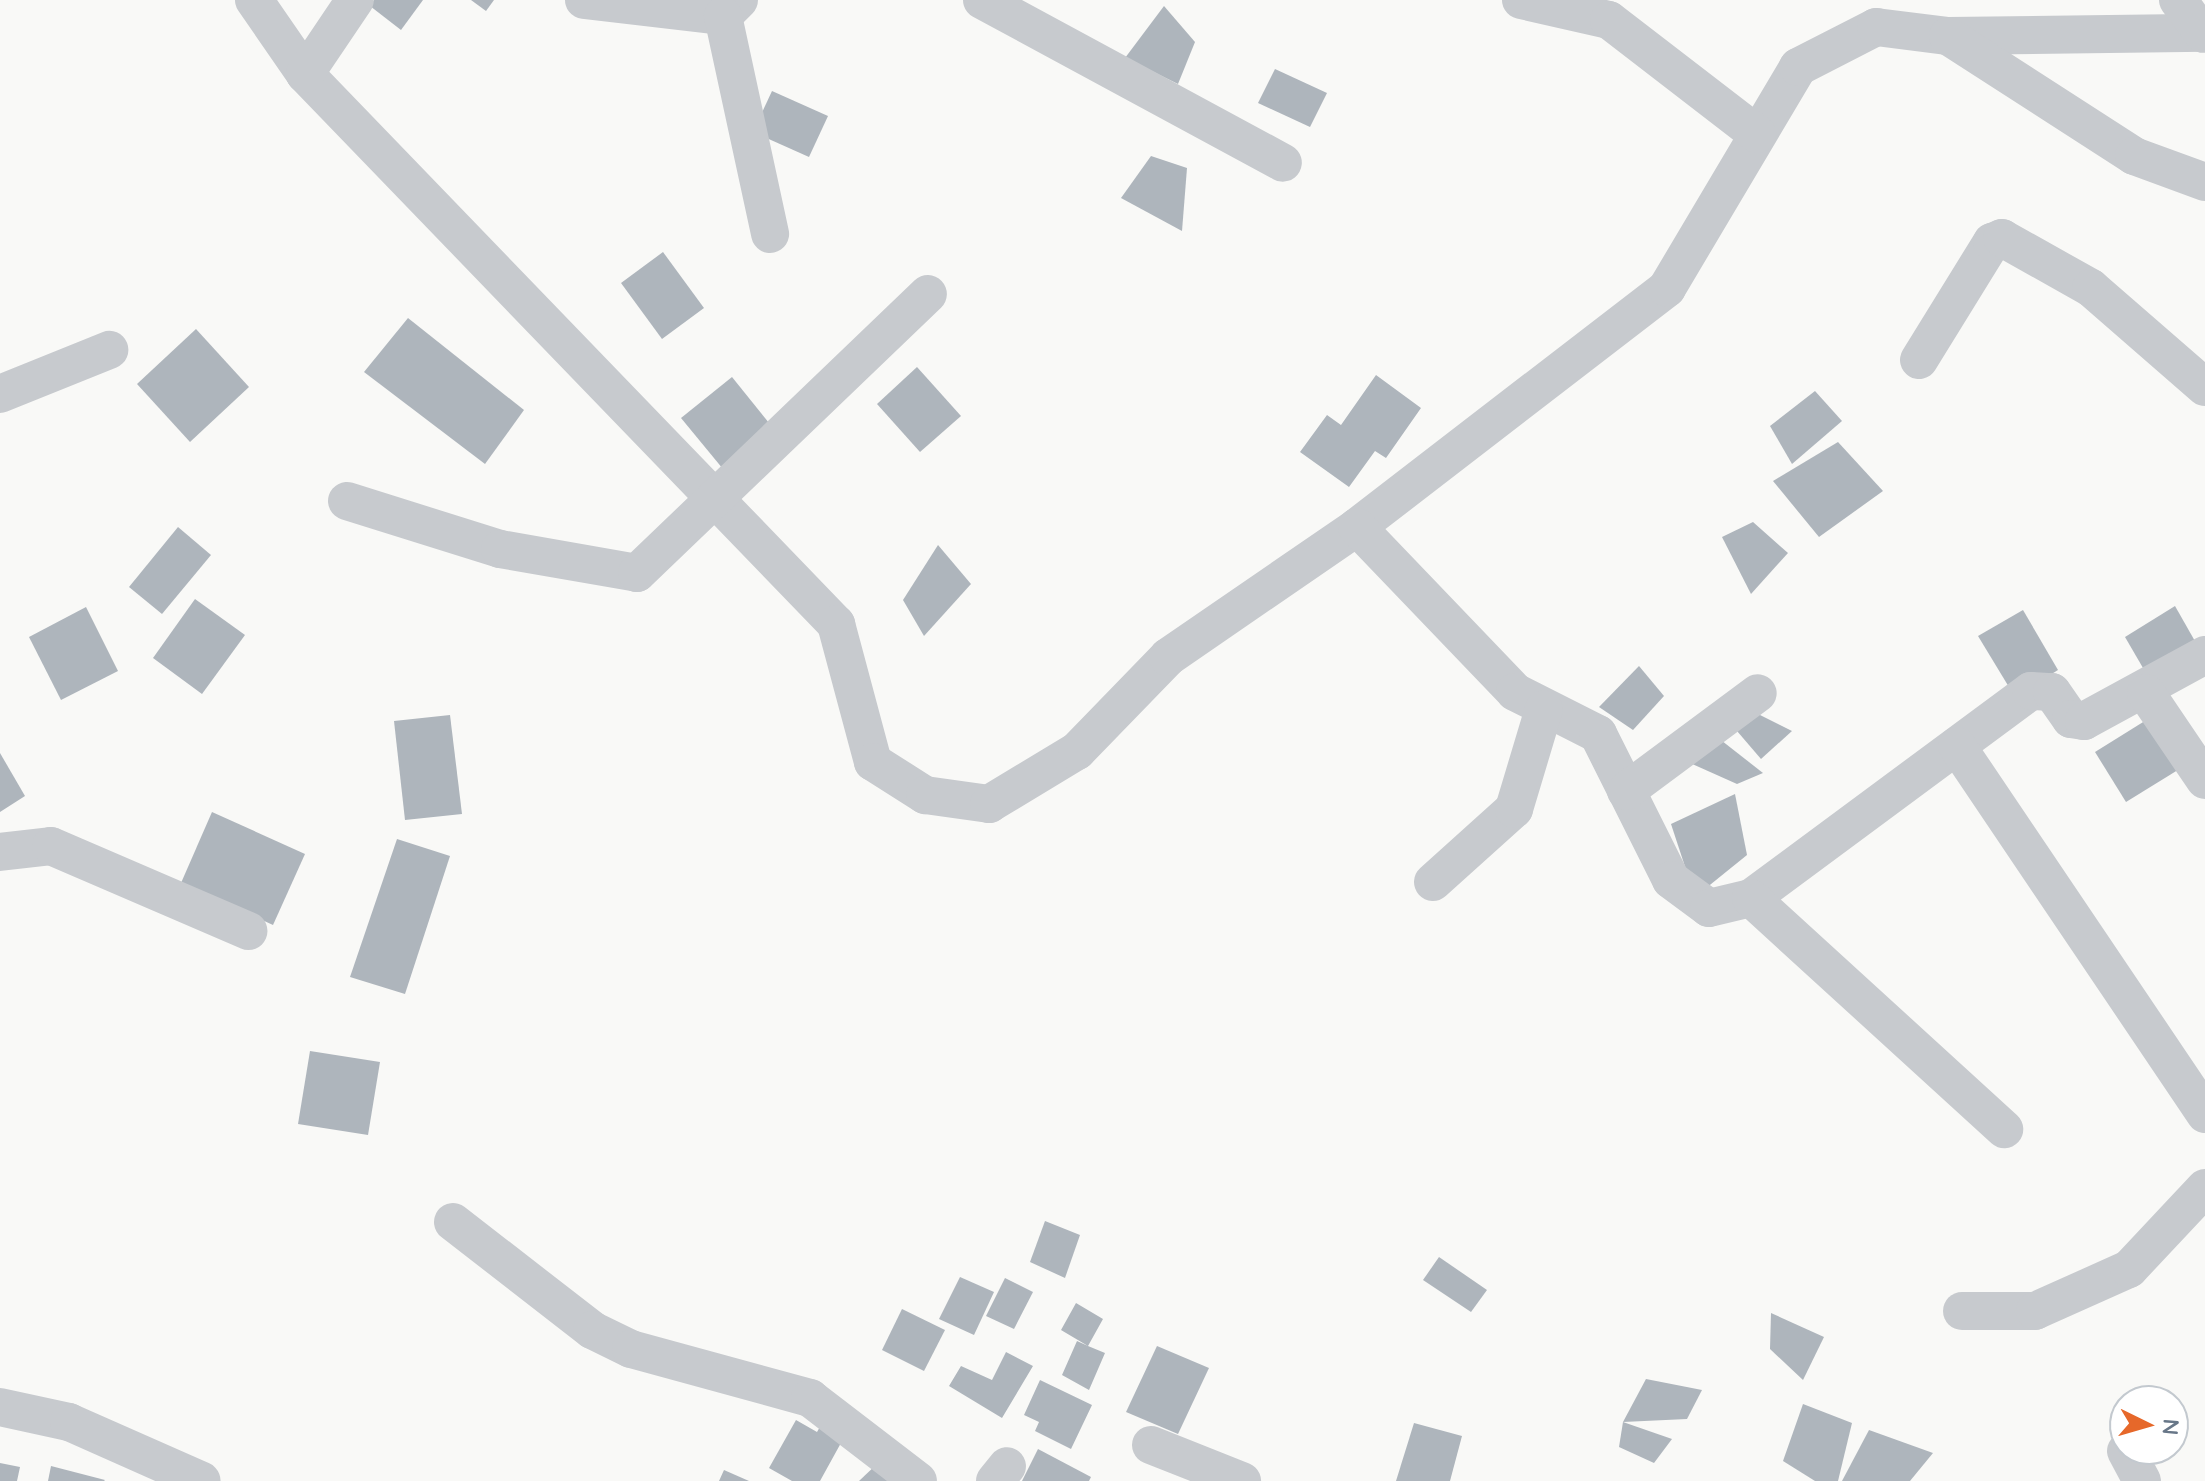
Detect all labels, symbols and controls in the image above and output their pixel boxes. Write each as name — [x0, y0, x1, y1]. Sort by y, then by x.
north arrow — [2109, 1385, 2189, 1465]
text: N — [2156, 1418, 2186, 1436]

